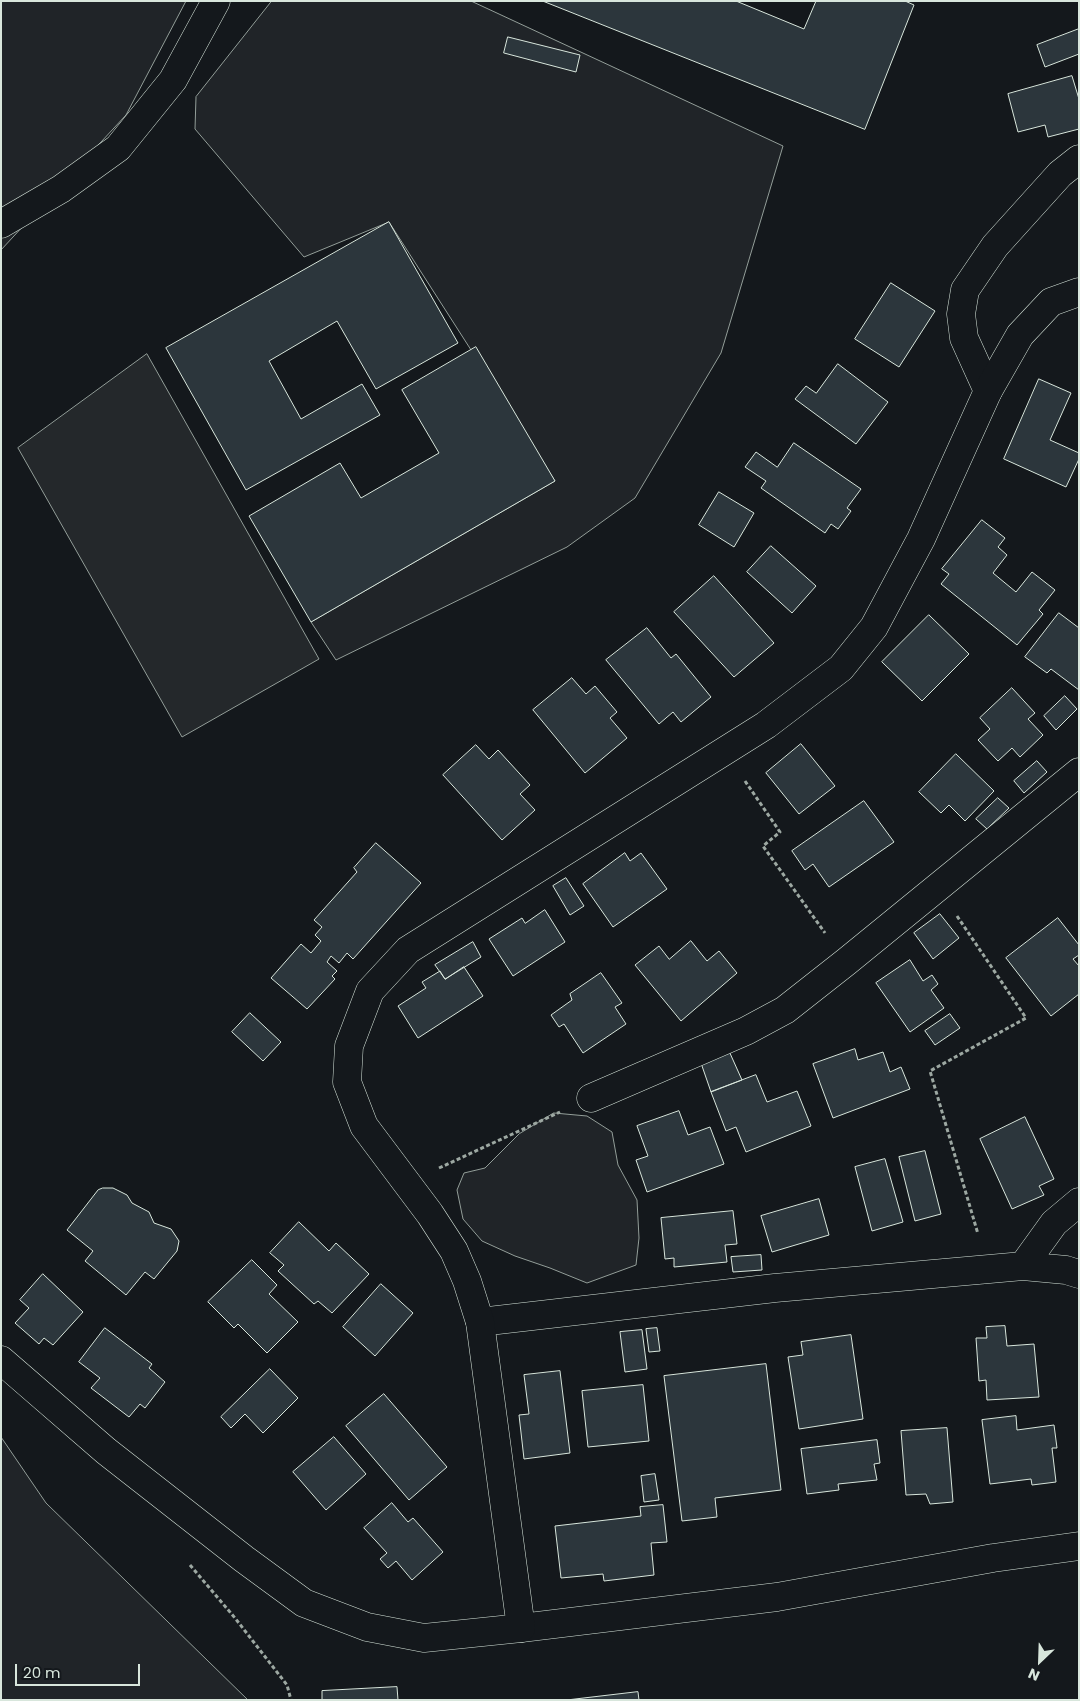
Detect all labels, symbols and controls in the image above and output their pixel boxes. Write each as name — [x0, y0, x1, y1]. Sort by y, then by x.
north arrow — [1015, 1636, 1065, 1686]
scale bar — [18, 1654, 142, 1686]
text: 20 m — [23, 1662, 61, 1683]
text: N — [1025, 1663, 1043, 1686]

